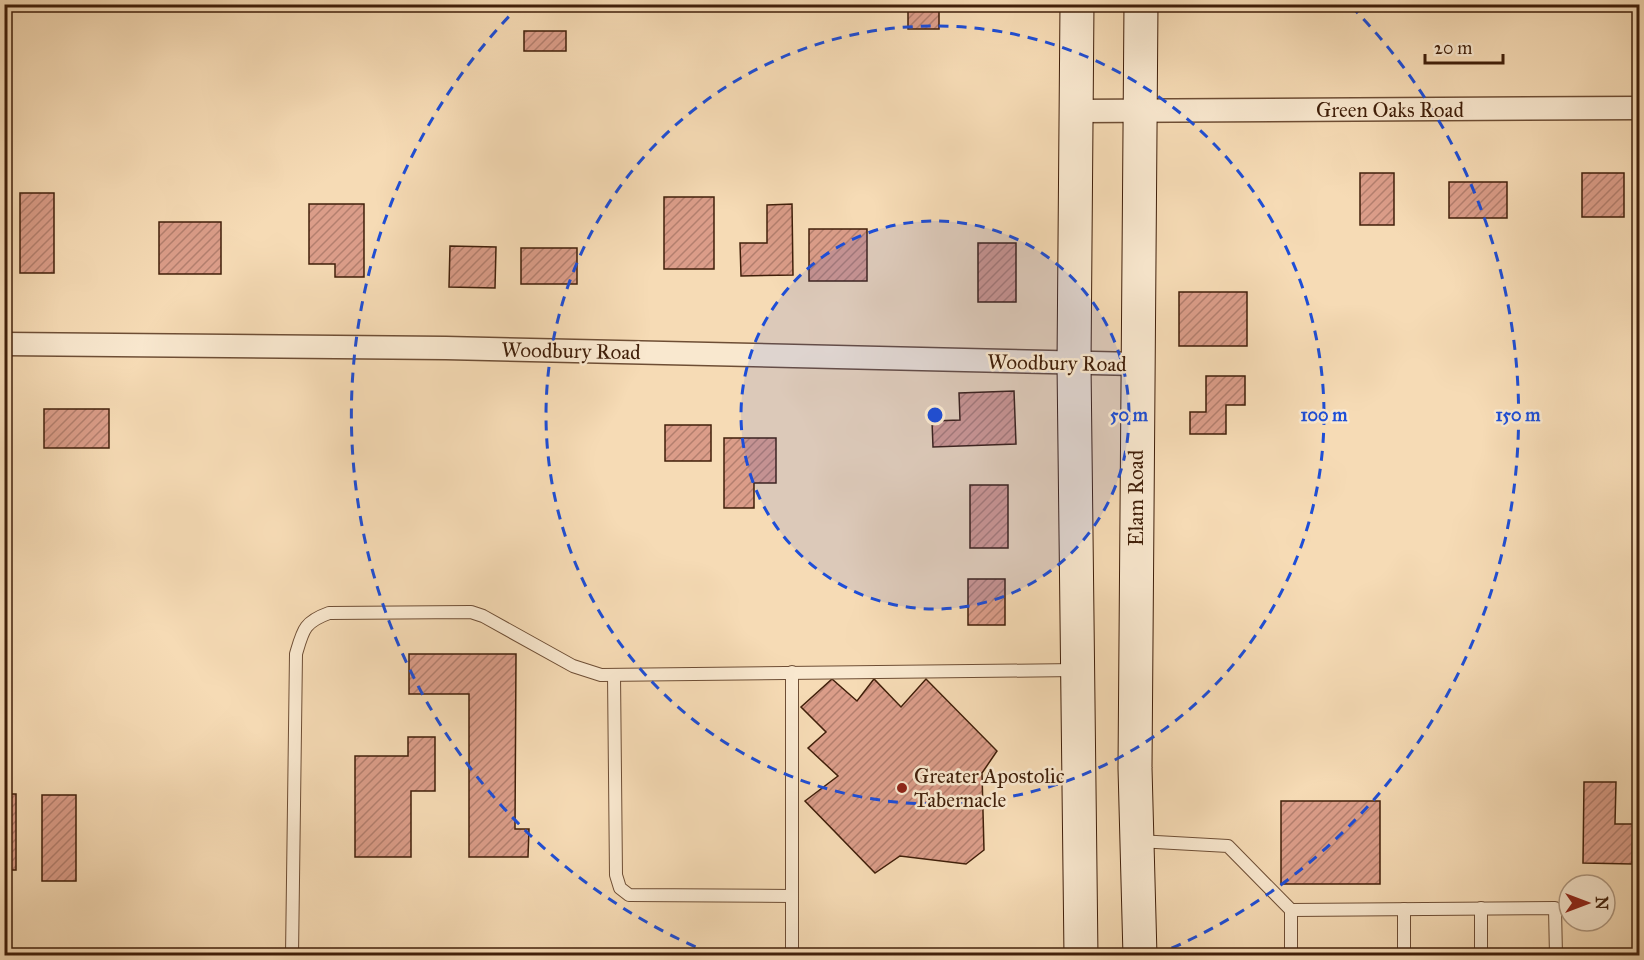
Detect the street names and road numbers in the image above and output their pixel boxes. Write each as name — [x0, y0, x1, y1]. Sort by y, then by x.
street label: Green Oaks Road — [1316, 97, 1464, 123]
street label: Woodbury Road — [501, 337, 641, 365]
street label: Woodbury Road — [987, 349, 1127, 377]
street label: Elam Road — [1123, 449, 1149, 546]

